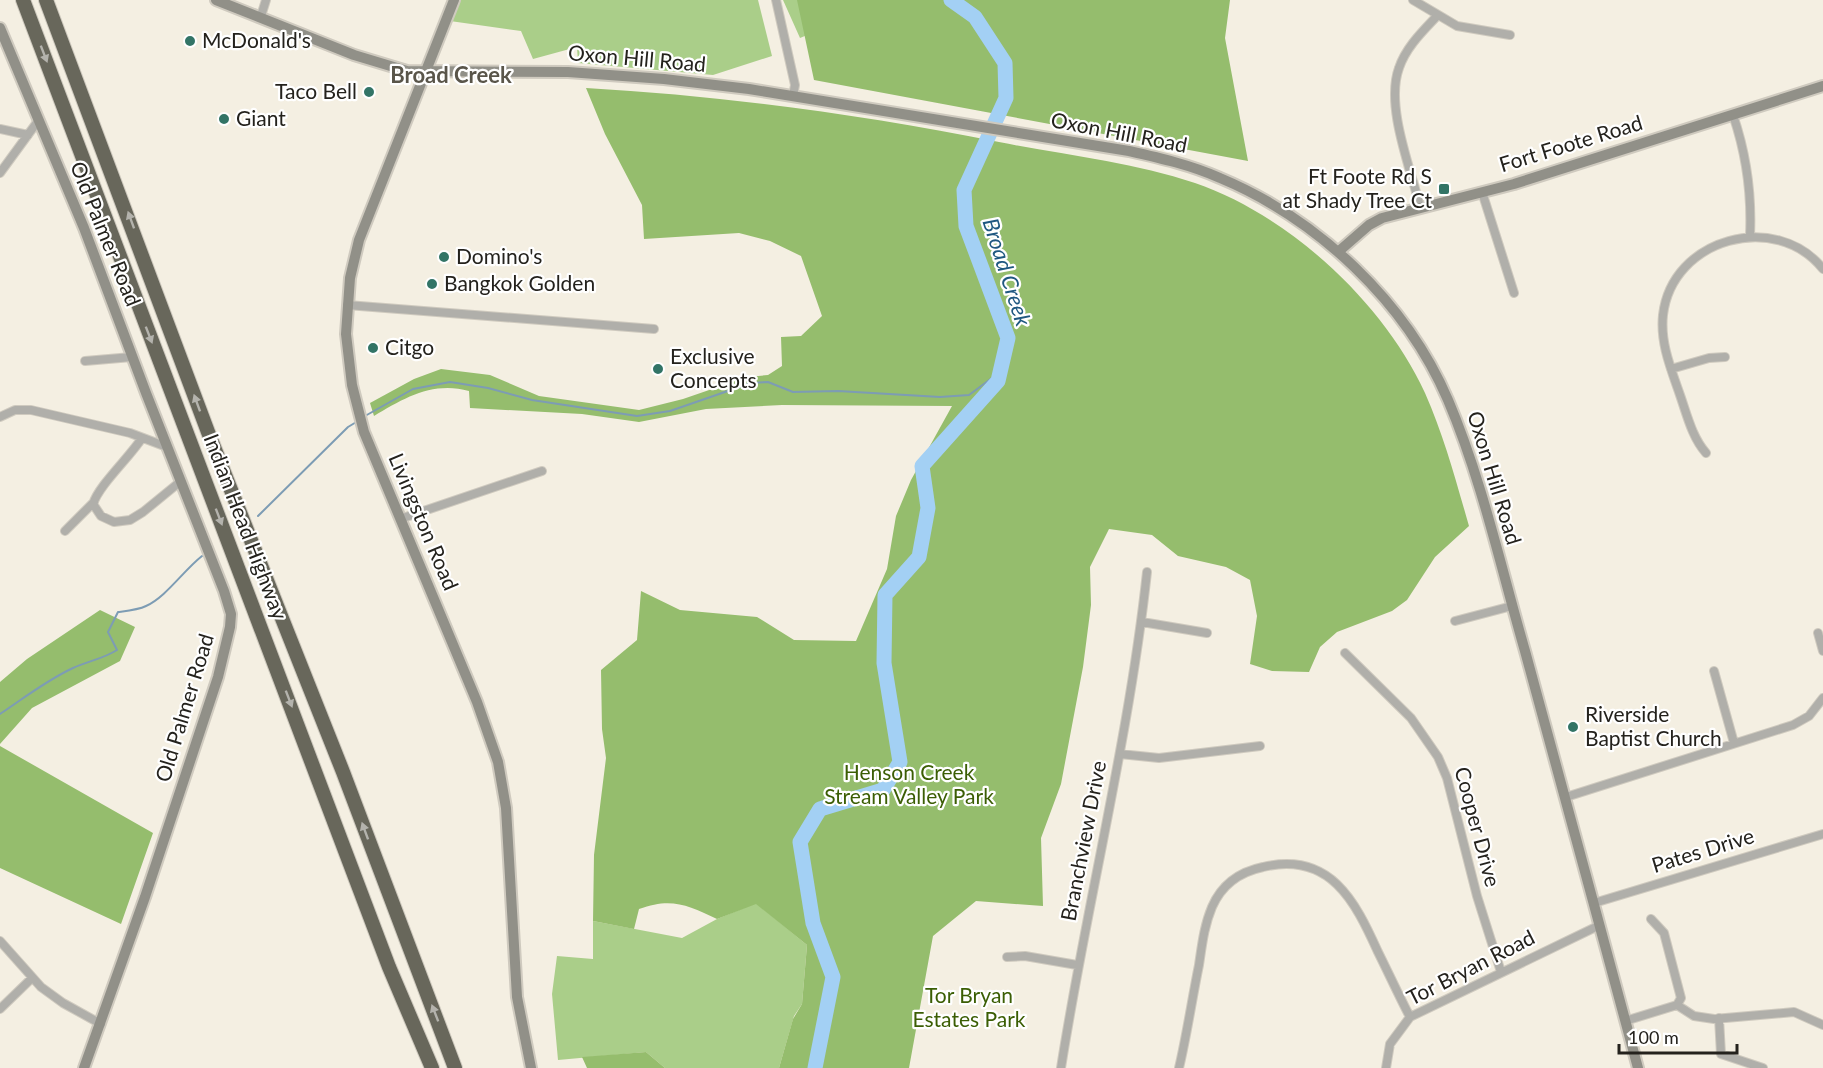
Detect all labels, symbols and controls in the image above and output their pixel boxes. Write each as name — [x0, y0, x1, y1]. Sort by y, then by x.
place label: McDonald's — [202, 27, 311, 52]
marker: McDonald's — [183, 34, 197, 48]
street label: Oxon Hill Road — [567, 39, 707, 76]
one-way arrow — [40, 46, 50, 64]
district label: Broad Creek — [390, 61, 512, 88]
place label: Taco Bell — [275, 78, 357, 103]
marker: Taco Bell — [362, 85, 376, 99]
place label: Giant — [236, 105, 286, 130]
street label: Oxon Hill Road — [1049, 106, 1190, 157]
street label: Fort Foote Road — [1496, 109, 1645, 176]
marker: Giant — [217, 112, 231, 126]
street label: Old Palmer Road — [66, 157, 147, 309]
place label: Ft Foote Rd S at Shady Tree Ct — [1283, 163, 1432, 212]
marker: Ft Foote Rd S at Shady Tree Ct — [1437, 182, 1451, 196]
one-way arrow — [125, 211, 135, 229]
water label: Broad Creek — [977, 215, 1038, 330]
place label: Domino's — [456, 243, 542, 268]
marker: Domino's — [437, 250, 451, 264]
place label: Bangkok Golden — [444, 270, 595, 295]
marker: Bangkok Golden — [425, 277, 439, 291]
one-way arrow — [144, 327, 154, 345]
place label: Citgo — [385, 334, 434, 359]
marker: Citgo — [366, 341, 380, 355]
place label: Exclusive Concepts — [670, 343, 757, 392]
marker: Exclusive Concepts — [651, 362, 665, 376]
one-way arrow — [192, 394, 202, 412]
street label: Oxon Hill Road — [1463, 408, 1528, 547]
street label: Indian Head Highway — [199, 430, 293, 623]
street label: Livingston Road — [384, 449, 465, 594]
one-way arrow — [214, 509, 224, 527]
street label: Old Palmer Road — [149, 630, 218, 785]
one-way arrow — [284, 691, 294, 709]
place label: Riverside Baptist Church — [1585, 701, 1722, 750]
marker: Riverside Baptist Church — [1566, 720, 1580, 734]
street label: Branchview Drive — [1055, 758, 1110, 923]
park label: Henson Creek Stream Valley Park — [824, 759, 994, 808]
street label: Cooper Drive — [1450, 764, 1506, 889]
one-way arrow — [360, 822, 369, 840]
street label: Pates Drive — [1648, 822, 1757, 877]
street label: Tor Bryan Road — [1402, 924, 1538, 1010]
park label: Tor Bryan Estates Park — [913, 982, 1026, 1031]
one-way arrow — [430, 1004, 439, 1022]
scale bar — [1619, 1017, 1738, 1055]
text: 100 m — [1628, 1026, 1679, 1048]

